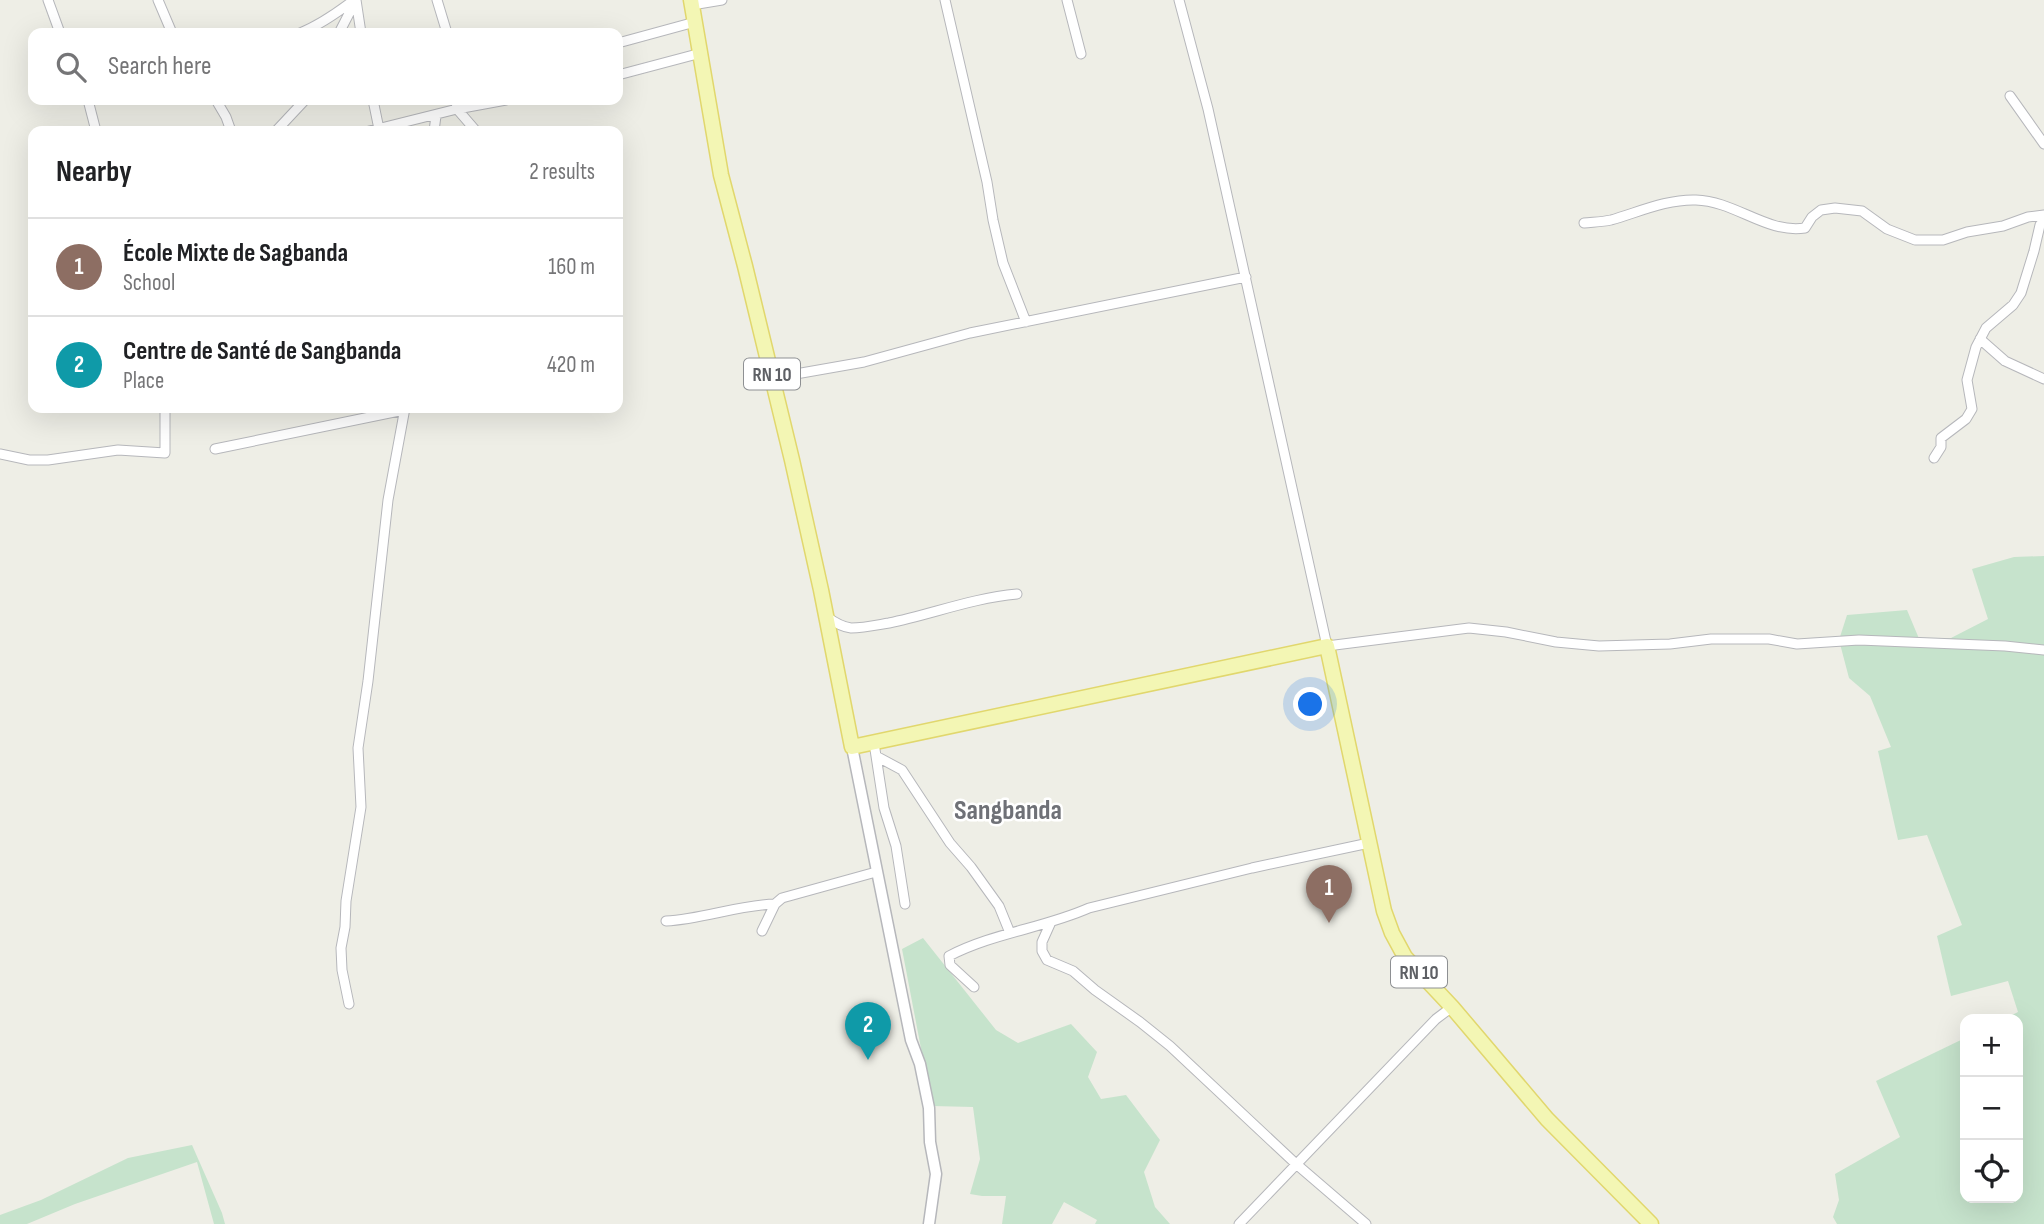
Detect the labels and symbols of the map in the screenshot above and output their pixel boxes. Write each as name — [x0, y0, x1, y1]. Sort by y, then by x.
road number: RN 10 — [744, 358, 800, 390]
your location — [1293, 687, 1327, 721]
district label: Sangbanda — [954, 794, 1062, 827]
pin: 1 — [1306, 865, 1352, 923]
road number: RN 10 — [1391, 956, 1447, 988]
pin: 2 — [845, 1002, 891, 1060]

